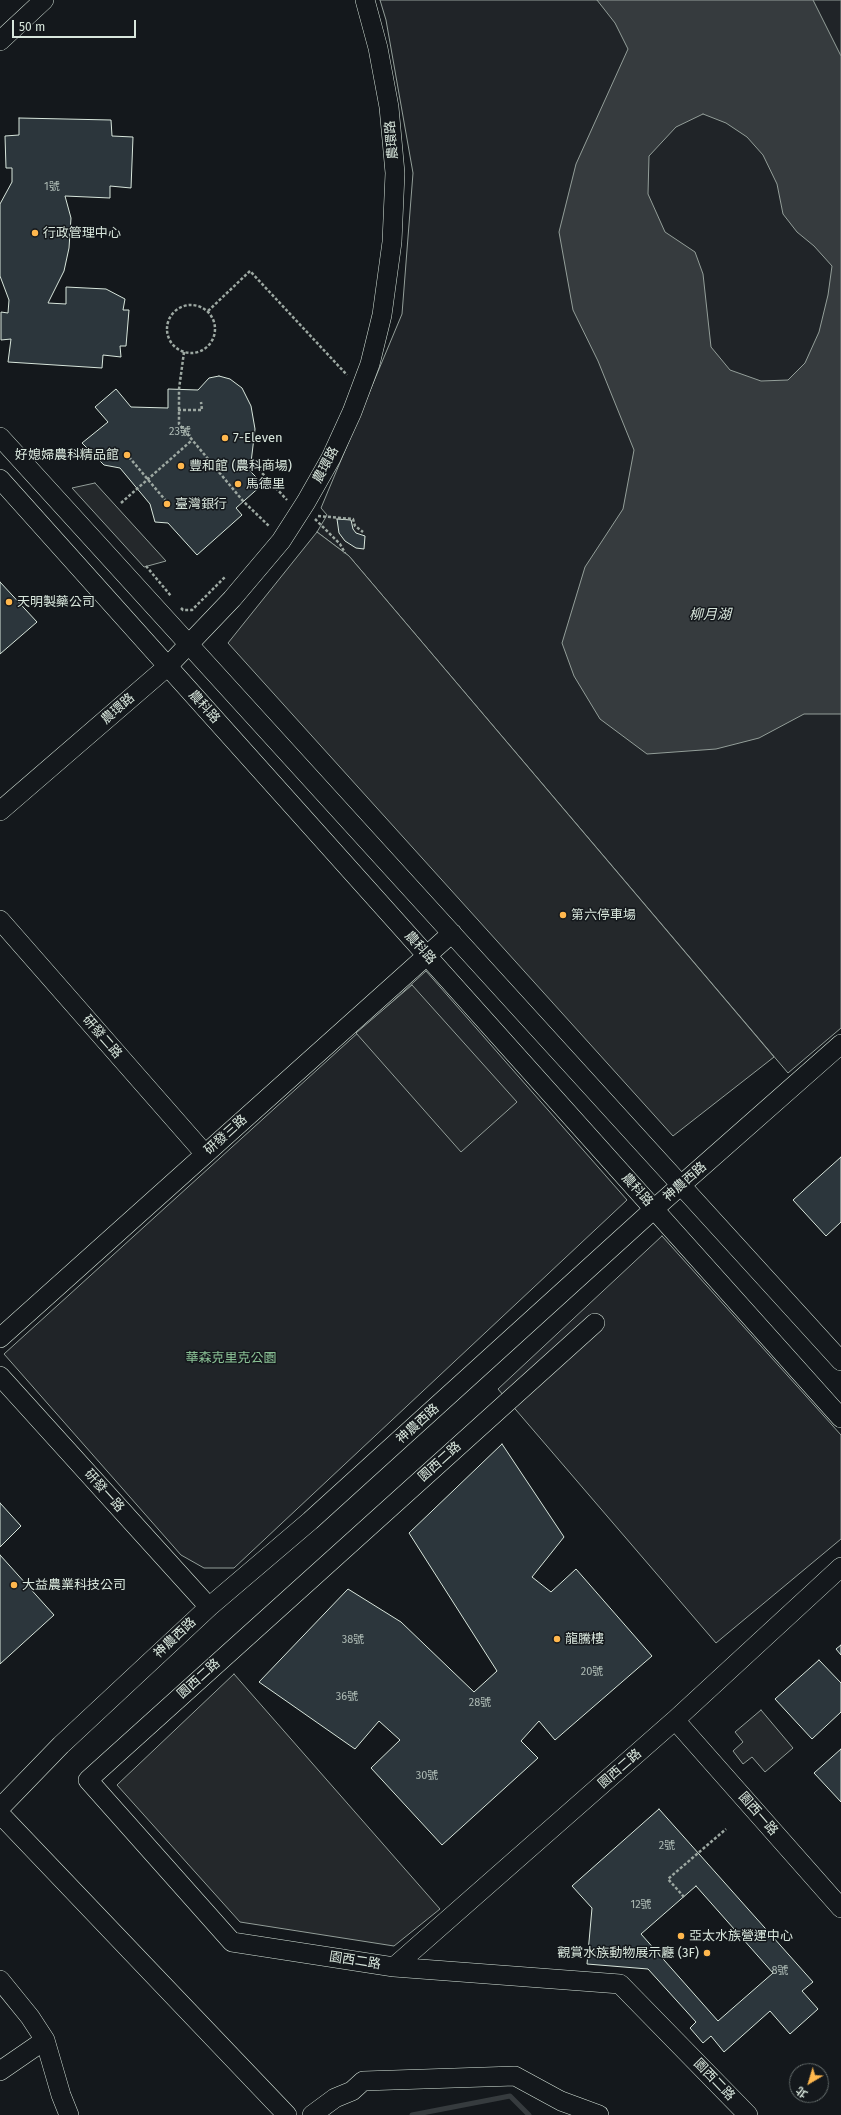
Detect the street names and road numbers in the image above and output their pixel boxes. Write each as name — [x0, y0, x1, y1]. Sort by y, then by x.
street label: 農環路 — [383, 120, 401, 160]
street label: 農環路 — [310, 444, 342, 486]
street label: 農科路 — [185, 687, 223, 727]
street label: 農環路 — [98, 690, 138, 728]
street label: 農科路 — [401, 928, 439, 968]
street label: 研發二路 — [79, 1012, 125, 1062]
street label: 研發三路 — [201, 1112, 251, 1158]
street label: 神農西路 — [660, 1159, 710, 1205]
street label: 農科路 — [618, 1170, 656, 1210]
street label: 神農西路 — [393, 1401, 443, 1447]
street label: 園西二路 — [415, 1439, 465, 1485]
street label: 研發一路 — [81, 1466, 127, 1516]
street label: 神農西路 — [151, 1615, 199, 1661]
street label: 園西二路 — [174, 1656, 224, 1702]
street label: 園西二路 — [595, 1746, 645, 1792]
street label: 園西一路 — [735, 1789, 781, 1839]
street label: 園西二路 — [328, 1949, 382, 1973]
street label: 園西二路 — [690, 2056, 738, 2104]

